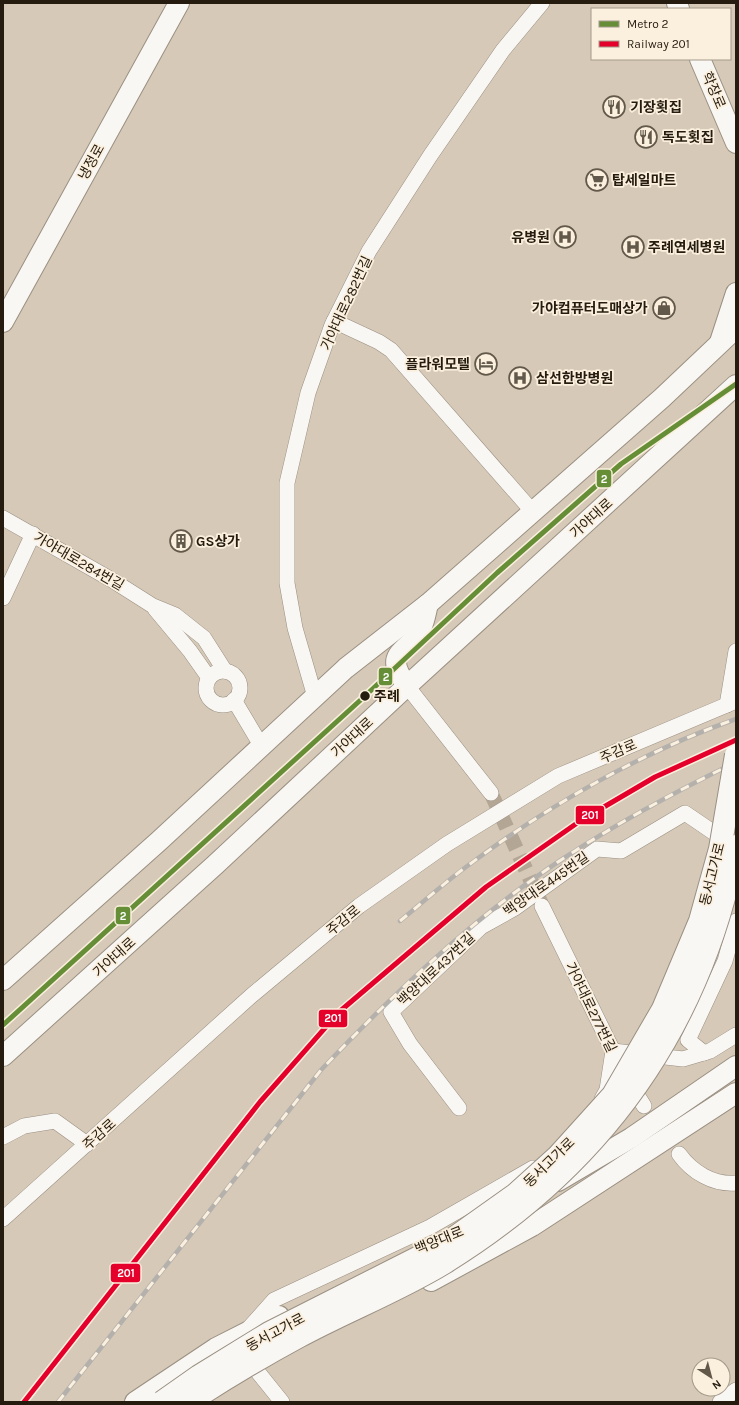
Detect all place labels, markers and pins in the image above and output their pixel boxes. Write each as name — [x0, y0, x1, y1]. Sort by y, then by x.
restaurant icon: 기장횟집 — [601, 94, 627, 120]
place label: 기장횟집 — [630, 99, 682, 116]
restaurant icon: 독도횟집 — [633, 124, 659, 150]
place label: 독도횟집 — [662, 129, 714, 146]
supermarket icon: 탑세일마트 — [584, 167, 610, 193]
place label: 탑세일마트 — [612, 172, 677, 189]
hospital icon: 유병원 — [552, 224, 578, 250]
place label: 유병원 — [511, 229, 550, 246]
hospital icon: 주례연세병원 — [620, 234, 646, 260]
place label: 주례연세병원 — [648, 239, 725, 256]
shop icon: 가야컴퓨터도매상가 — [651, 295, 677, 321]
place label: 가야컴퓨터도매상가 — [532, 300, 648, 317]
hotel icon: 플라워모텔 — [473, 351, 499, 377]
place label: 플라워모텔 — [406, 356, 470, 373]
hospital icon: 삼선한방병원 — [507, 365, 533, 391]
place label: 삼선한방병원 — [536, 370, 613, 387]
building icon: GS상가 — [168, 528, 194, 554]
place label: GS상가 — [196, 533, 240, 550]
place label: 주례 — [374, 688, 400, 705]
marker: 주례 — [358, 689, 372, 703]

